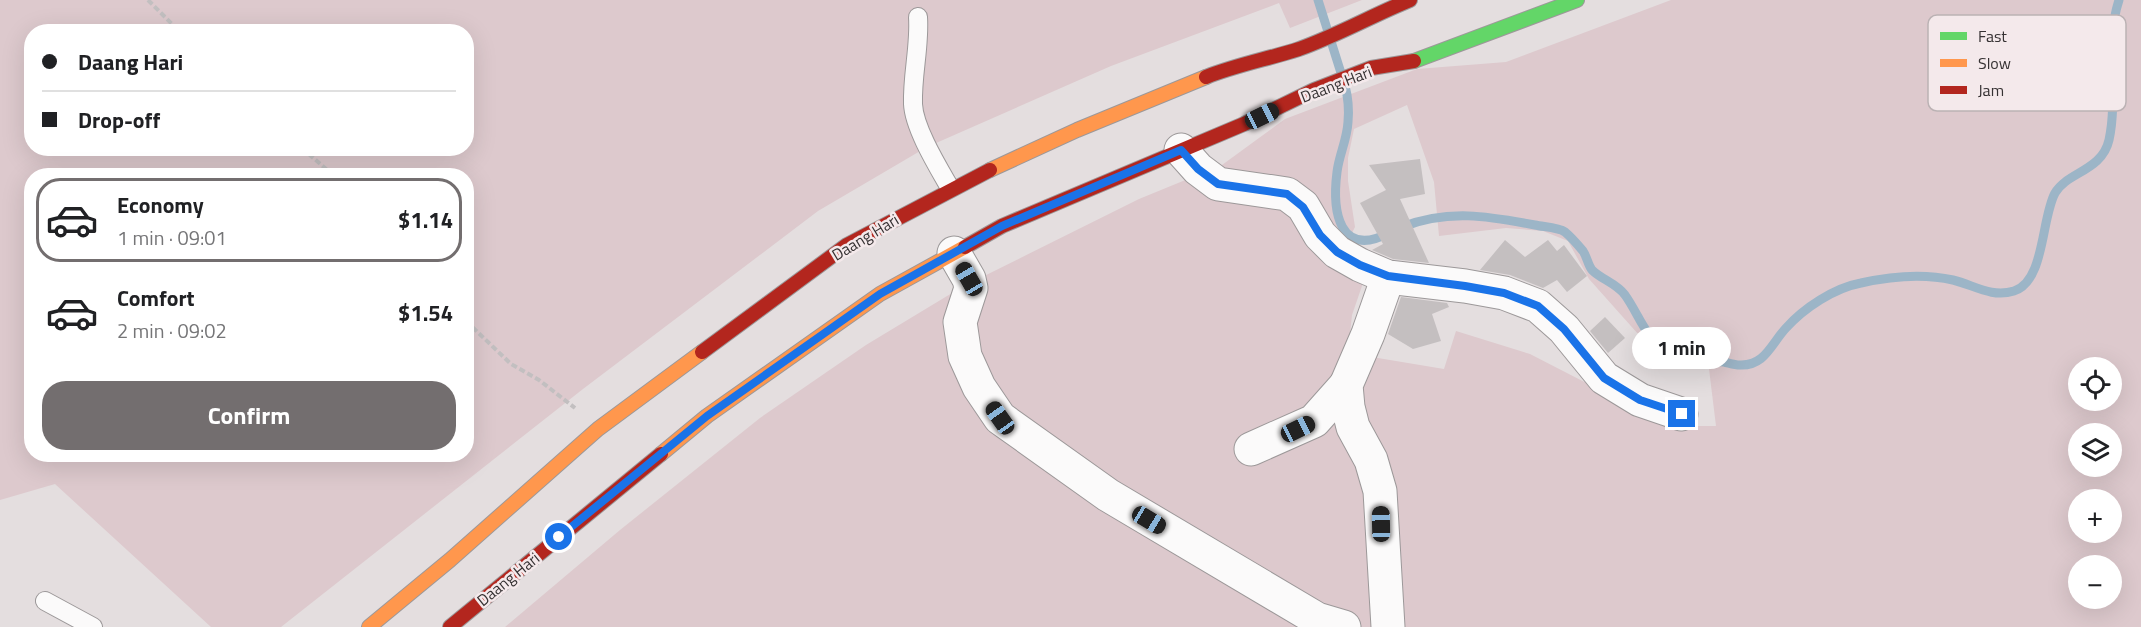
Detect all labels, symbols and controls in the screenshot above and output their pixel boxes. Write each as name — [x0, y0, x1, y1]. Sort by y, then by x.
legend — [1928, 15, 2126, 111]
text: Fast — [1978, 24, 2007, 48]
text: Daang Hari — [78, 45, 183, 79]
text: Slow — [1978, 51, 2011, 75]
street label: Daang Hari — [1297, 59, 1375, 109]
text: Jam — [1978, 78, 2004, 102]
car — [1242, 100, 1282, 132]
text: Drop-off — [78, 103, 160, 137]
text: Economy — [117, 188, 204, 222]
icon: car — [45, 193, 99, 247]
text: $1.14 — [398, 203, 453, 237]
street label: Daang Hari — [827, 208, 903, 266]
text: 1 min · 09:01 — [117, 222, 227, 253]
car — [952, 259, 986, 299]
text: Comfort — [117, 281, 195, 315]
icon: car — [45, 286, 99, 340]
text: $1.54 — [398, 296, 453, 330]
text: 2 min · 09:02 — [117, 315, 227, 346]
callout: 1 min — [1632, 327, 1732, 369]
text: 1 min — [1657, 332, 1706, 363]
map controls — [2068, 357, 2122, 609]
button: locate — [2068, 357, 2122, 411]
button: Confirm — [42, 381, 456, 450]
car — [982, 398, 1018, 438]
route end — [1668, 400, 1695, 427]
car — [1278, 413, 1318, 445]
button: layers — [2068, 423, 2122, 477]
button: + — [2068, 489, 2122, 543]
car — [1129, 503, 1169, 537]
car — [1372, 506, 1390, 542]
route start — [545, 523, 572, 550]
street label: Daang Hari — [471, 546, 545, 612]
button: − — [2068, 555, 2122, 609]

